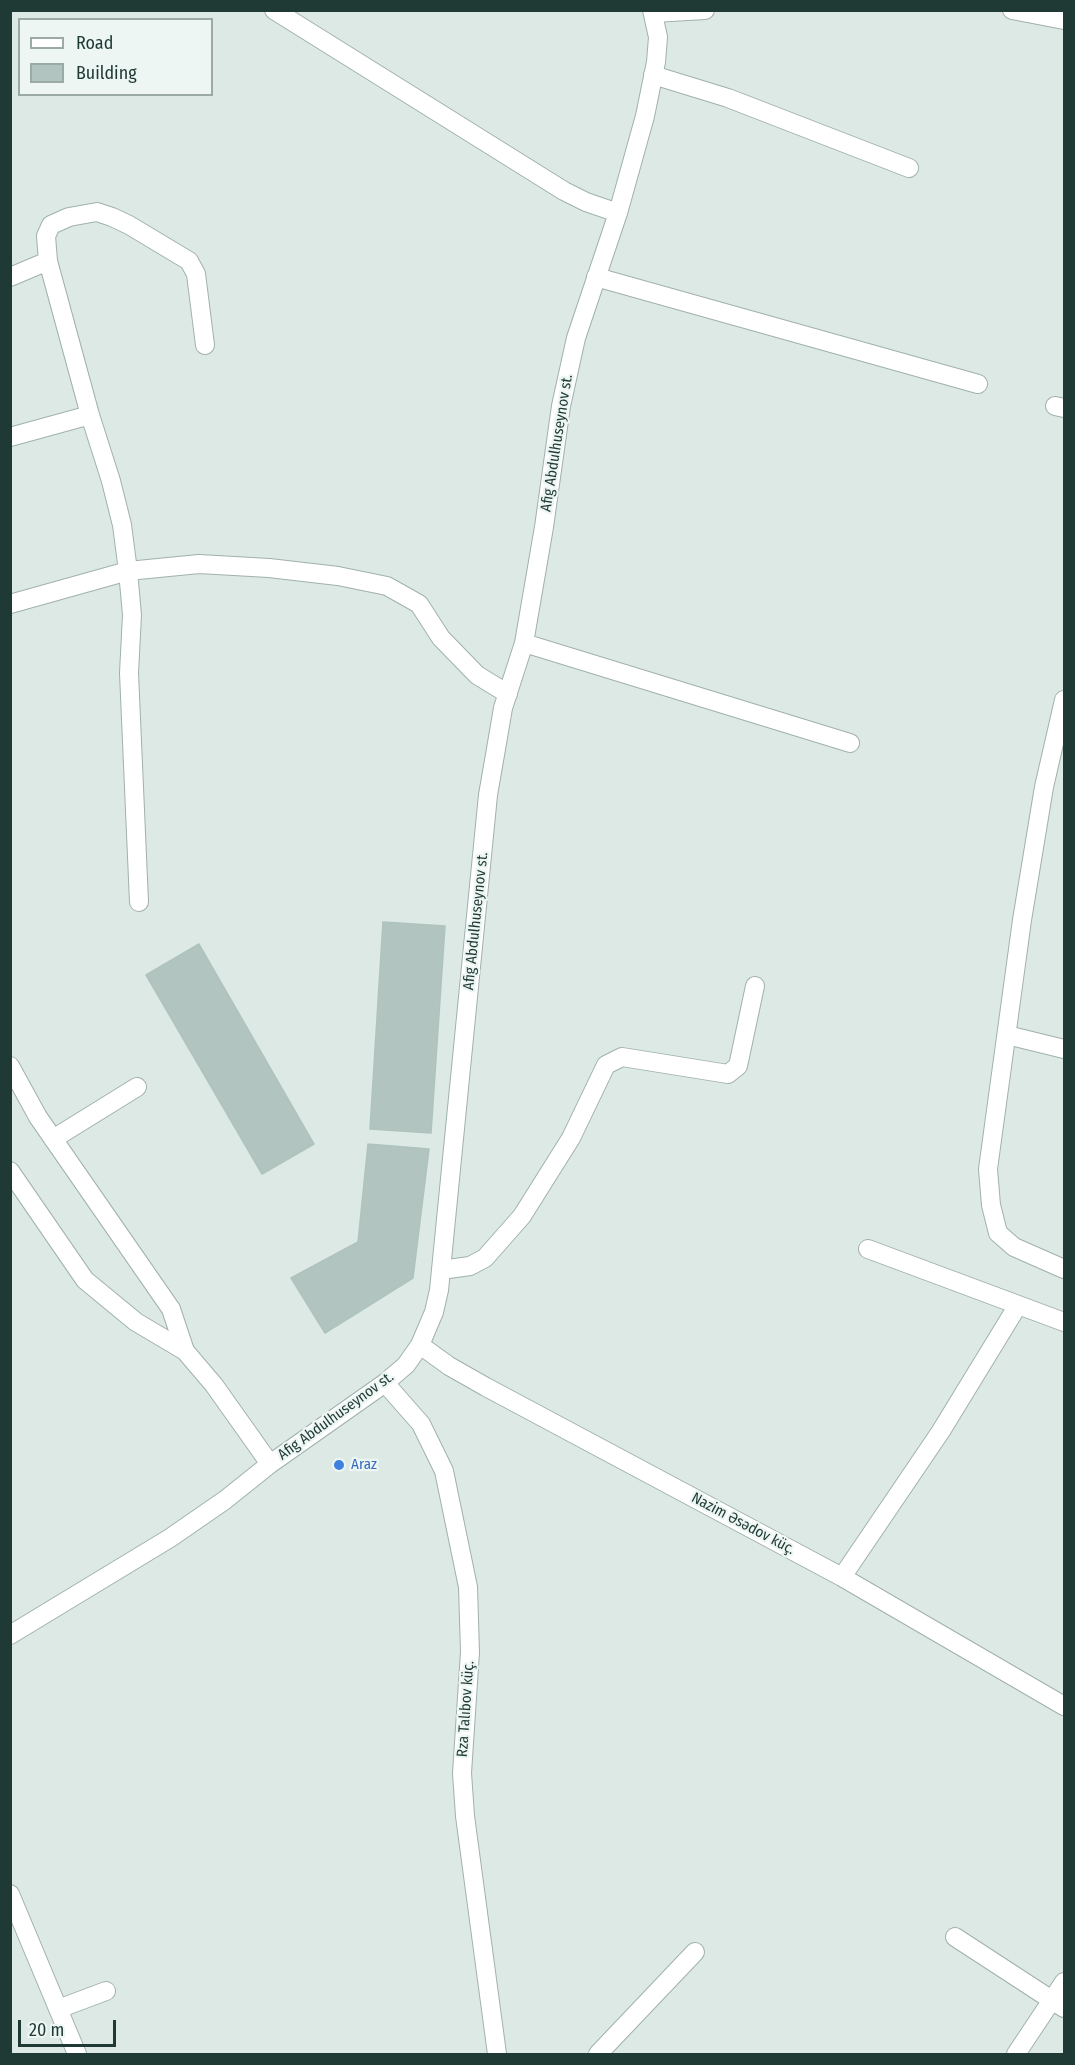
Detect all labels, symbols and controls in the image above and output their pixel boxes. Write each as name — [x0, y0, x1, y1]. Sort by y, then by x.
legend — [18, 18, 213, 96]
text: Road — [76, 32, 113, 54]
text: Building — [76, 62, 137, 84]
street label: Afig Abdulhuseynov st. — [537, 373, 577, 513]
street label: Afig Abdulhuseynov st. — [460, 851, 492, 991]
street label: Afig Abdulhuseynov st. — [275, 1368, 397, 1464]
place label: Araz — [351, 1456, 377, 1474]
marker: Araz — [332, 1458, 346, 1472]
street label: Nazim Əsədov küç. — [688, 1489, 798, 1559]
street label: Rza Talıbov küç. — [454, 1660, 478, 1758]
scale bar — [21, 2008, 118, 2046]
text: 20 m — [29, 2019, 64, 2041]

